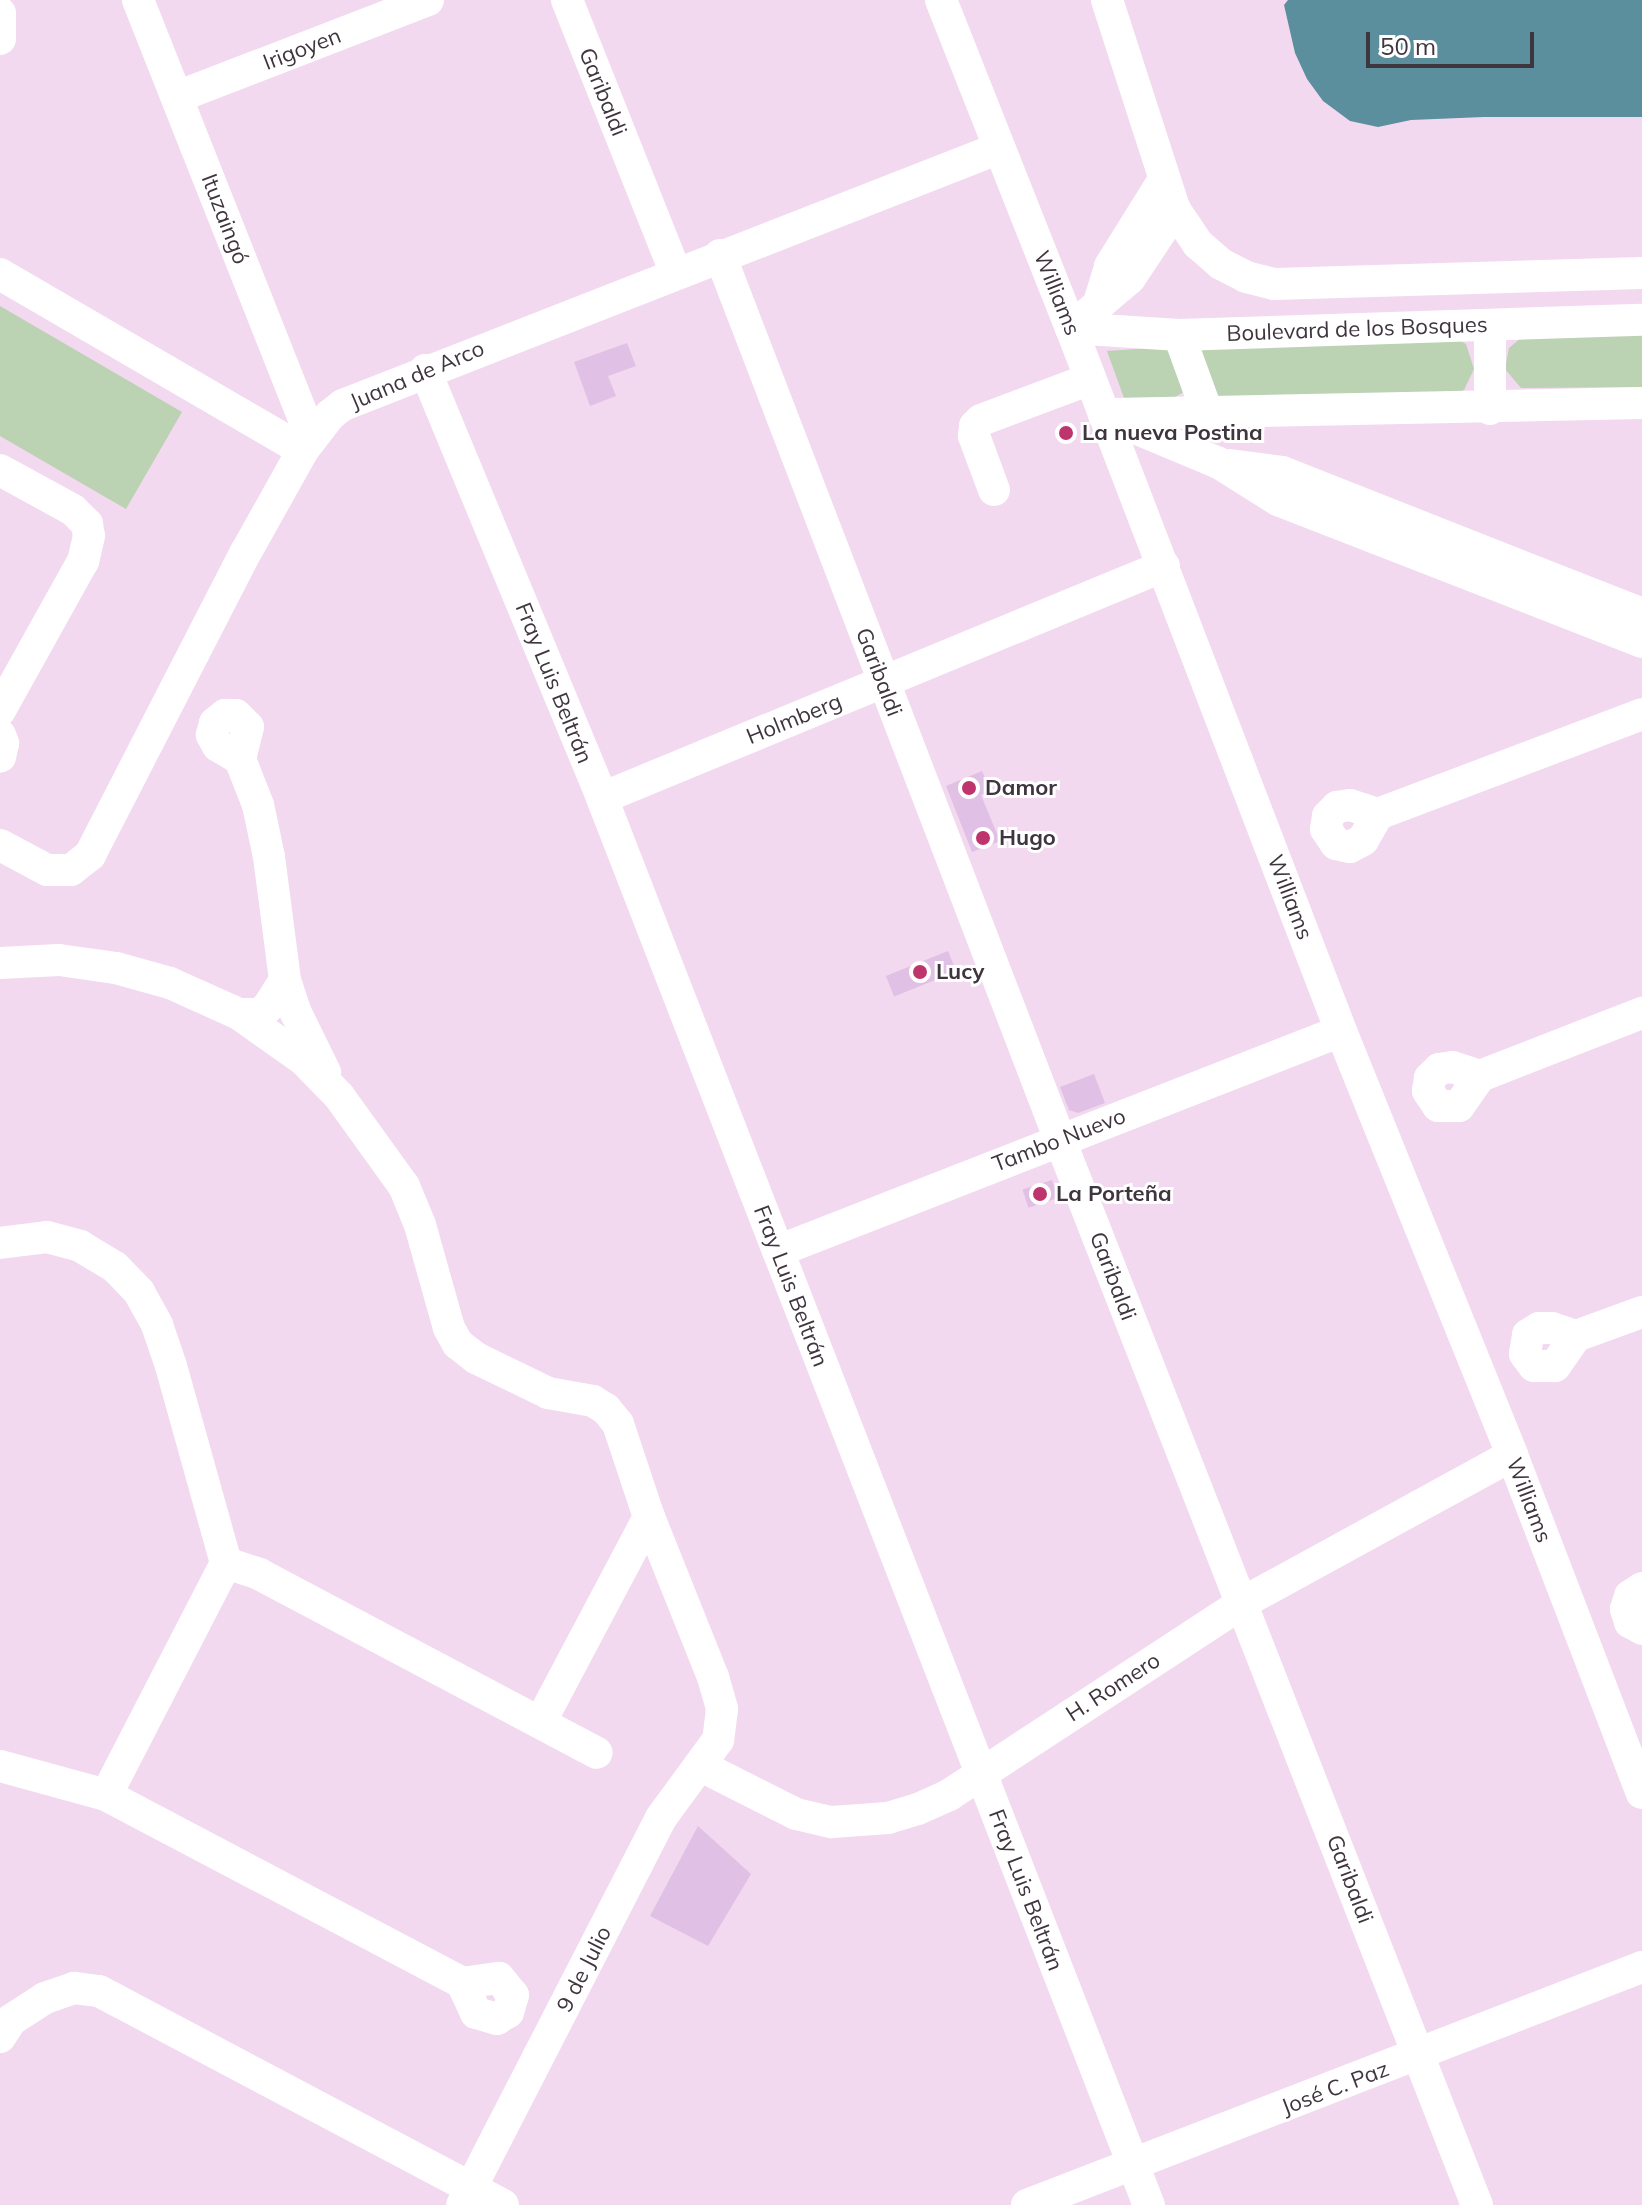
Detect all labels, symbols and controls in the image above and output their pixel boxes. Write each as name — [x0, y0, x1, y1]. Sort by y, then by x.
scale bar — [1370, 16, 1538, 66]
street label: Irigoyen — [259, 22, 345, 76]
text: 50 m — [1380, 31, 1436, 61]
street label: Garibaldi — [573, 44, 633, 140]
street label: Ituzaingó — [196, 170, 254, 268]
street label: Williams — [1028, 247, 1086, 339]
street label: Boulevard de los Bosques — [1226, 311, 1488, 347]
street label: Juana de Arco — [346, 335, 488, 415]
place label: La nueva Postina — [1082, 420, 1263, 446]
marker: La nueva Postina — [1057, 424, 1075, 442]
street label: Fray Luis Beltrán — [510, 599, 598, 767]
street label: Garibaldi — [850, 624, 908, 720]
street label: Holmberg — [743, 688, 845, 750]
place label: Damor — [985, 775, 1057, 801]
marker: Damor — [960, 779, 978, 797]
place label: Hugo — [999, 825, 1056, 851]
marker: Hugo — [974, 829, 992, 847]
street label: Williams — [1262, 851, 1318, 943]
place label: Lucy — [936, 959, 984, 985]
marker: Lucy — [911, 963, 929, 981]
street label: Tambo Nuevo — [989, 1102, 1129, 1178]
place label: La Porteña — [1056, 1181, 1172, 1207]
marker: La Porteña — [1031, 1185, 1049, 1203]
street label: Fray Luis Beltrán — [748, 1202, 834, 1370]
street label: Garibaldi — [1084, 1228, 1142, 1324]
street label: Williams — [1501, 1454, 1557, 1546]
street label: H. Romero — [1061, 1647, 1165, 1727]
street label: Fray Luis Beltrán — [983, 1806, 1069, 1974]
street label: Garibaldi — [1321, 1831, 1379, 1927]
street label: 9 de Julio — [551, 1922, 617, 2016]
street label: José C. Paz — [1278, 2055, 1392, 2121]

